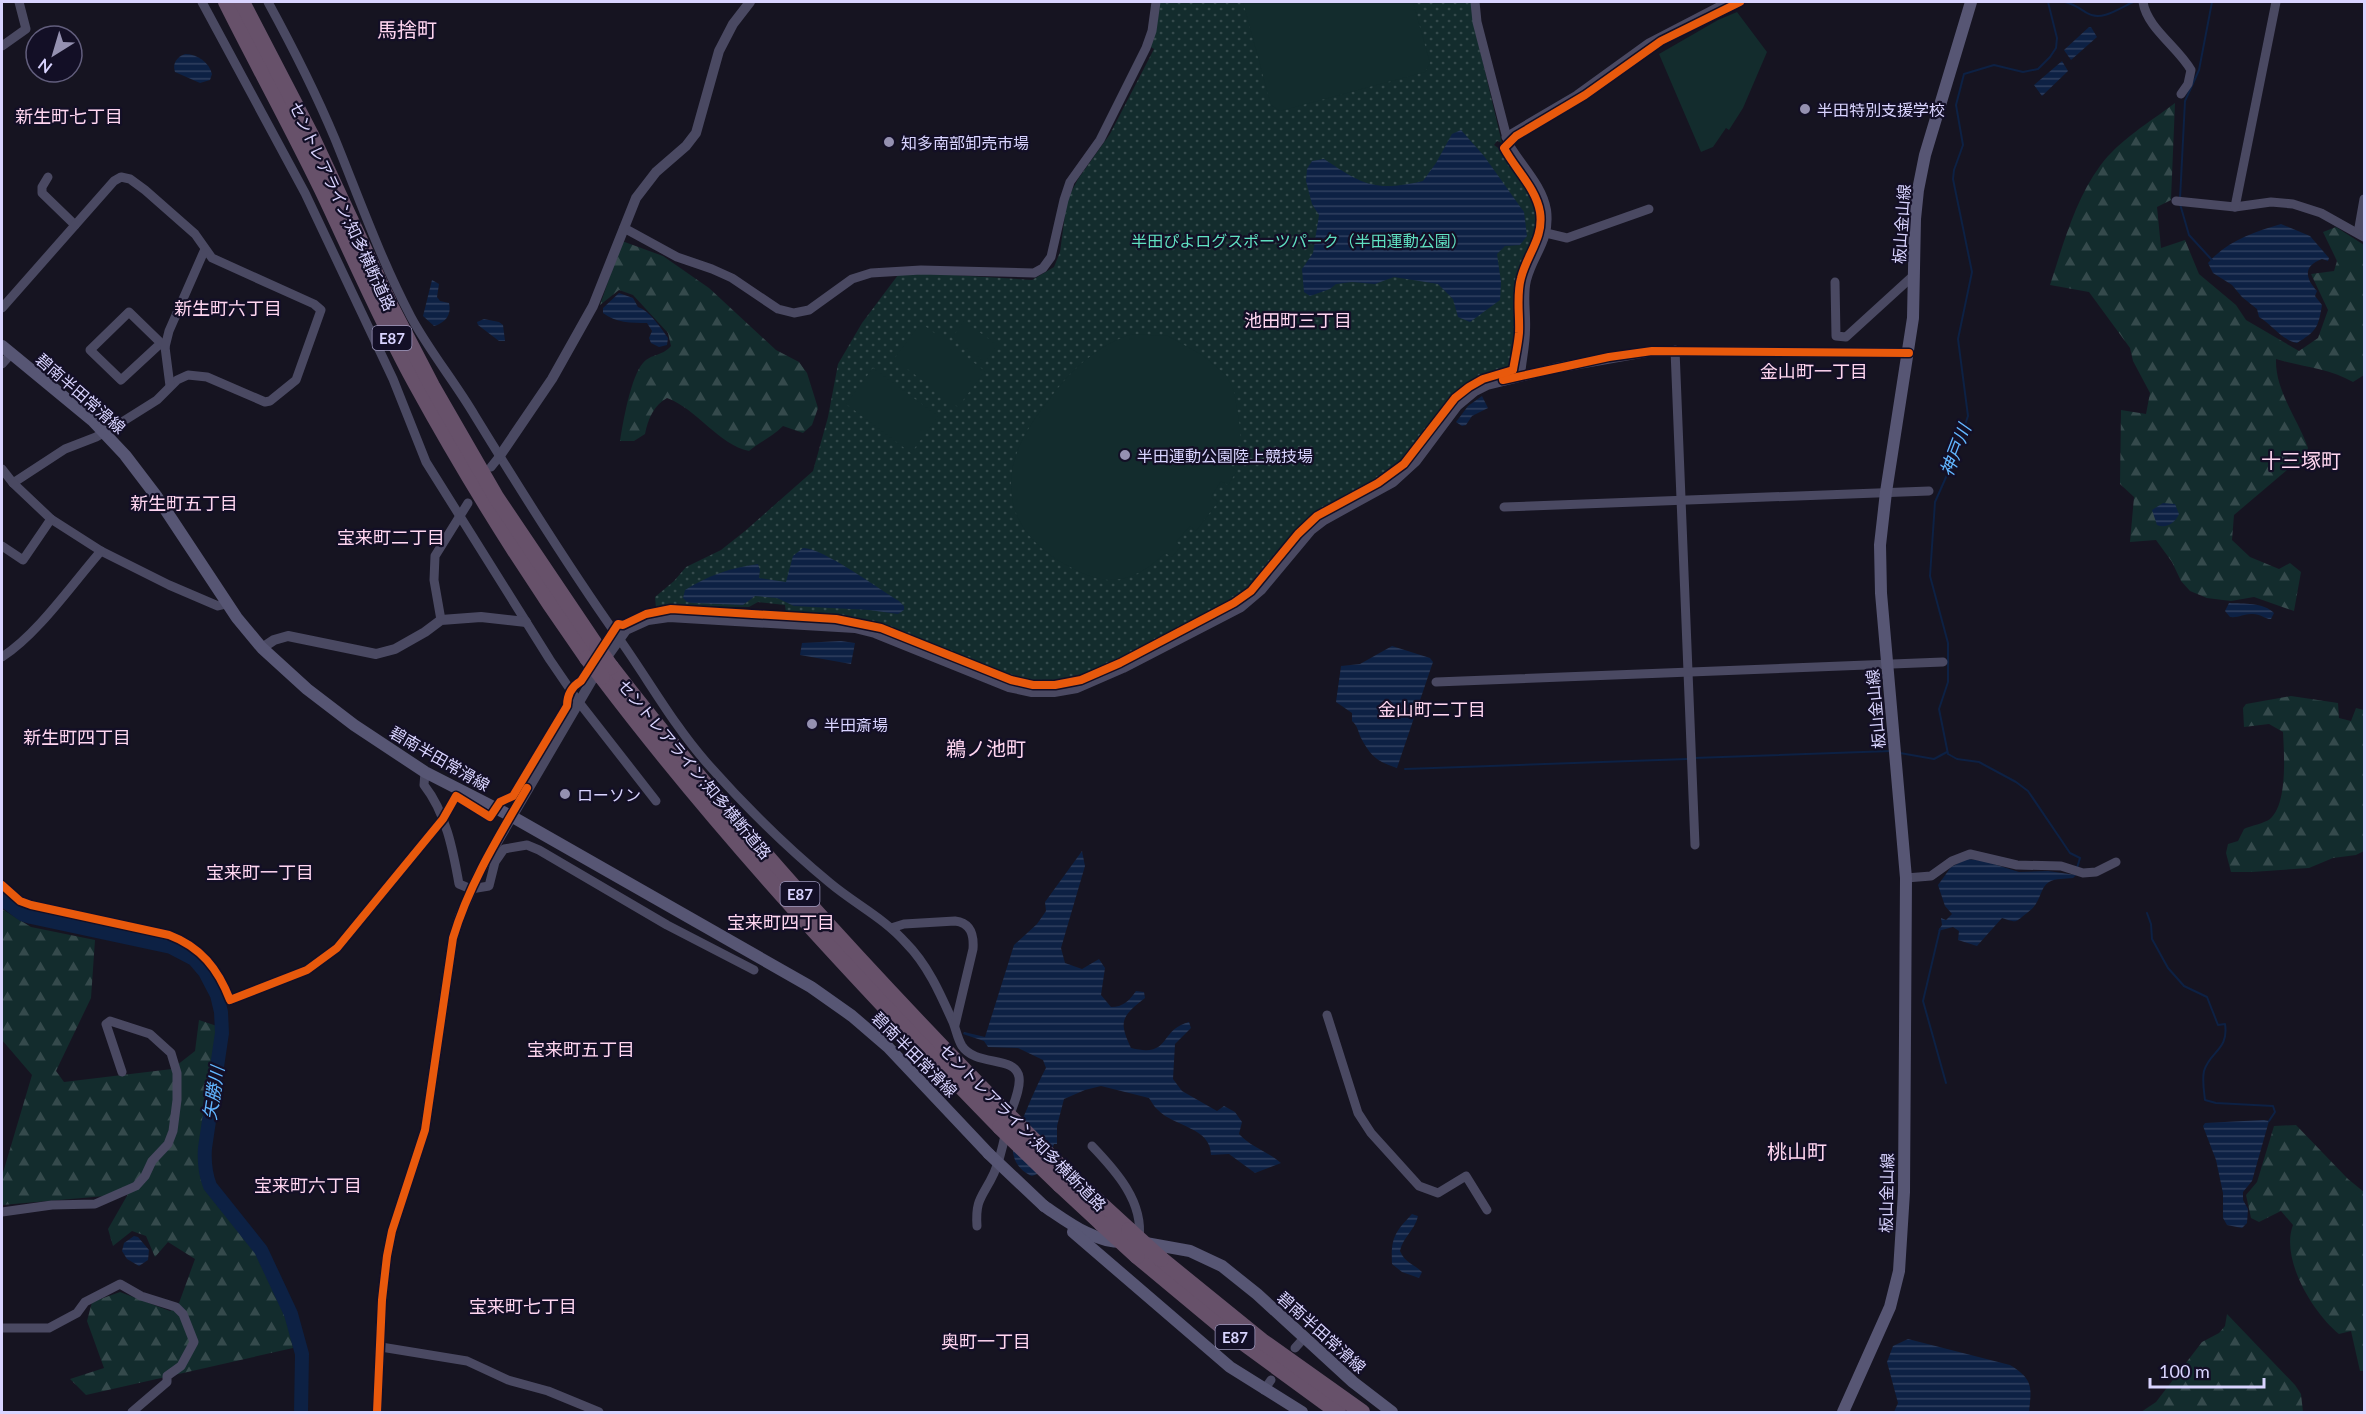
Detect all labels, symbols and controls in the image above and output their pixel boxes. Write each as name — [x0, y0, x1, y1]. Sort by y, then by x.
district label: 馬捨町 — [377, 17, 437, 41]
north arrow — [24, 24, 84, 84]
text: N — [34, 55, 55, 78]
street label: セントレアライン;知多横断道路 — [286, 99, 400, 313]
place label: 半田特別支援学校 — [1817, 100, 1945, 119]
marker: 半田特別支援学校 — [1798, 102, 1812, 116]
district label: 新生町七丁目 — [15, 105, 123, 127]
place label: 知多南部卸売市場 — [901, 133, 1029, 152]
marker: 知多南部卸売市場 — [882, 135, 896, 149]
street label: 板山金山線 — [1889, 183, 1913, 265]
park label: 半田ぴよログスポーツパーク（半田運動公園） — [1131, 231, 1467, 250]
district label: 新生町六丁目 — [174, 297, 282, 319]
district label: 池田町三丁目 — [1244, 309, 1352, 331]
road number: E87 — [372, 326, 412, 350]
street label: 碧南半田常滑線 — [32, 349, 130, 437]
district label: 金山町一丁目 — [1760, 360, 1868, 382]
water label: 神戸川 — [1935, 419, 1976, 479]
place label: 半田運動公園陸上競技場 — [1137, 446, 1313, 465]
marker: 半田運動公園陸上競技場 — [1118, 448, 1132, 462]
district label: 十三塚町 — [2261, 448, 2341, 472]
district label: 新生町五丁目 — [130, 492, 238, 514]
district label: 宝来町二丁目 — [337, 526, 445, 548]
street label: 板山金山線 — [1862, 668, 1888, 750]
street label: セントレアライン;知多横断道路 — [614, 675, 776, 863]
district label: 金山町二丁目 — [1378, 698, 1486, 720]
place label: 半田斎場 — [824, 715, 888, 734]
marker: 半田斎場 — [805, 717, 819, 731]
street label: 碧南半田常滑線 — [387, 722, 493, 794]
district label: 新生町四丁目 — [23, 726, 131, 748]
district label: 鵜ノ池町 — [946, 736, 1026, 760]
place label: ローソン — [577, 785, 641, 804]
marker: ローソン — [558, 787, 572, 801]
district label: 宝来町一丁目 — [206, 861, 314, 883]
road number: E87 — [780, 882, 820, 906]
district label: 宝来町四丁目 — [727, 911, 835, 933]
street label: 碧南半田常滑線 — [869, 1008, 961, 1100]
district label: 宝来町五丁目 — [527, 1038, 635, 1060]
street label: セントレアライン;知多横断道路 — [936, 1040, 1110, 1214]
water label: 矢勝川 — [198, 1063, 228, 1121]
district label: 桃山町 — [1767, 1139, 1827, 1163]
street label: 板山金山線 — [1876, 1153, 1896, 1233]
district label: 宝来町六丁目 — [254, 1174, 362, 1196]
street label: 碧南半田常滑線 — [1274, 1287, 1370, 1377]
district label: 宝来町七丁目 — [469, 1295, 577, 1317]
road number: E87 — [1216, 1325, 1254, 1349]
district label: 奥町一丁目 — [941, 1330, 1031, 1352]
scale bar — [2150, 1351, 2264, 1389]
text: 100 m — [2159, 1360, 2210, 1382]

